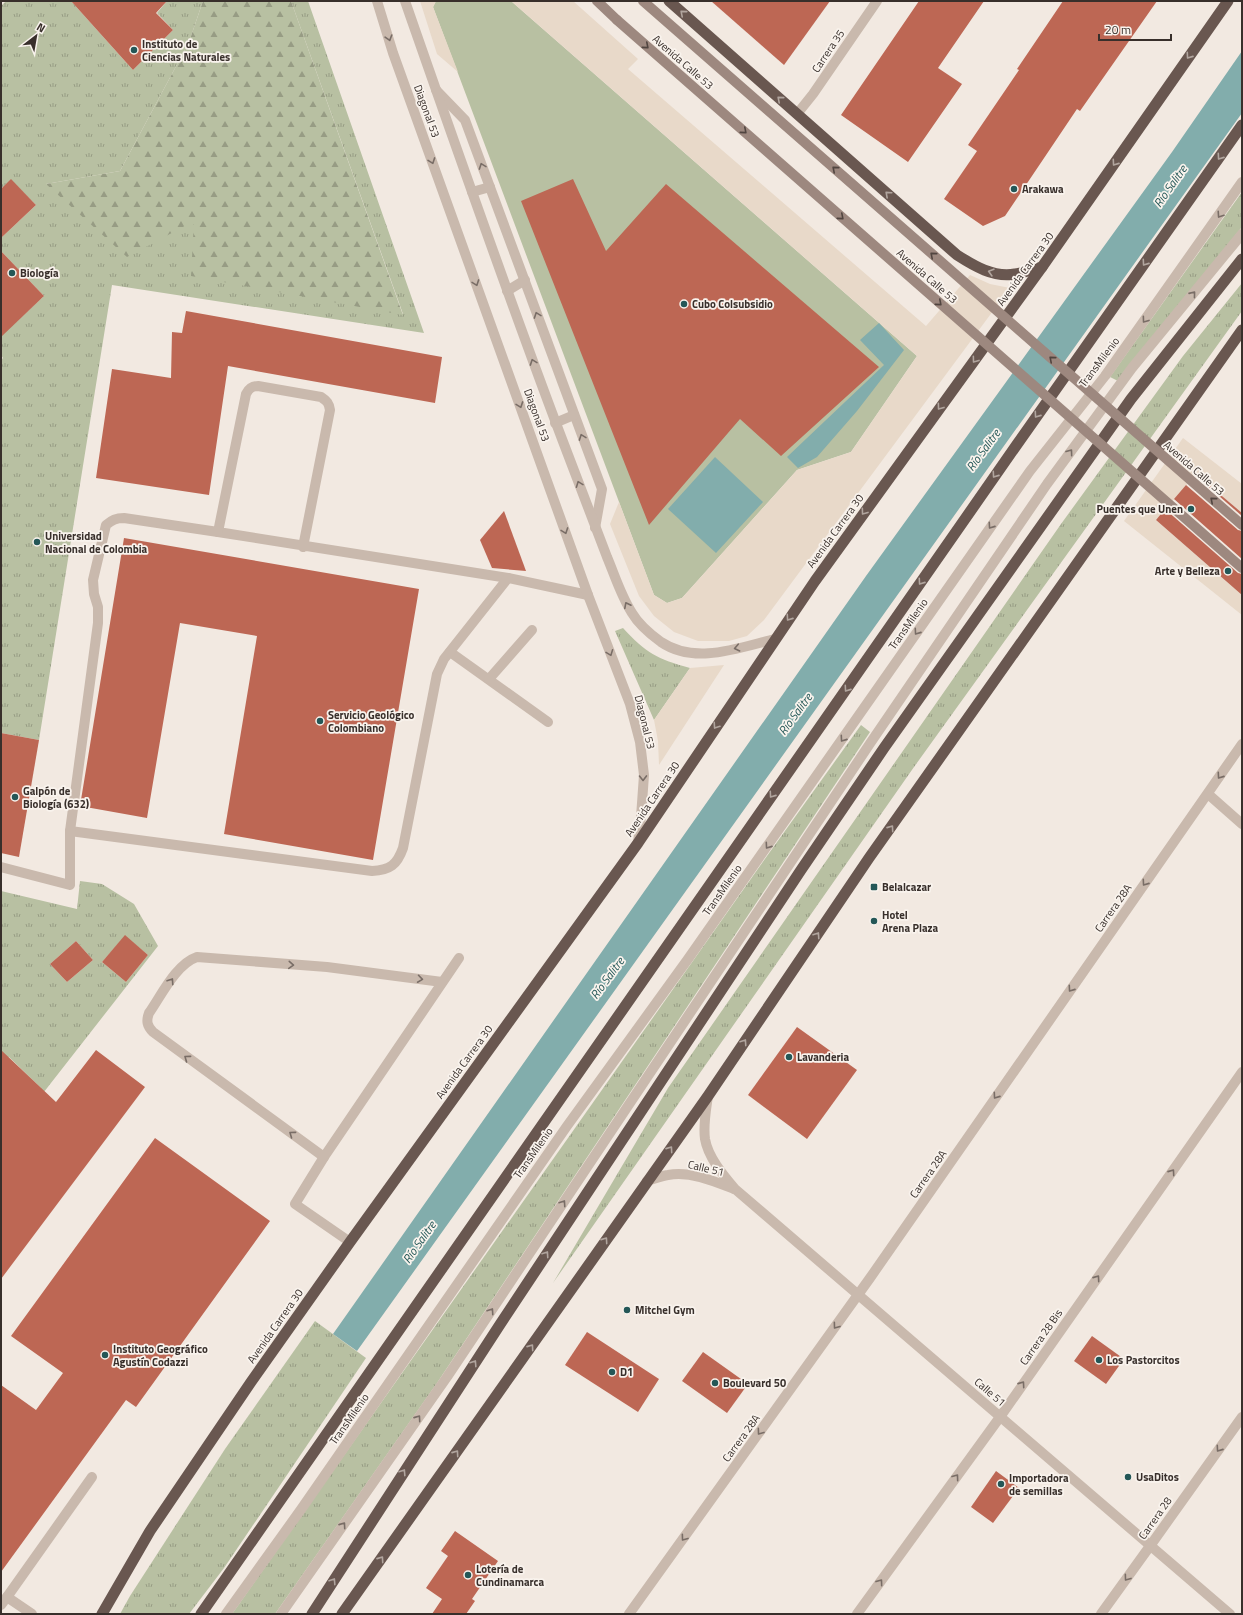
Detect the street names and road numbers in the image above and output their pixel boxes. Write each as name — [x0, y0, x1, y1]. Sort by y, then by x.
street label: Carrera 35 — [808, 26, 848, 76]
street label: Avenida Calle 53 — [649, 31, 717, 93]
street label: Diagonal 53 — [410, 82, 444, 140]
street label: Avenida Carrera 30 — [993, 229, 1057, 309]
street label: Avenida Calle 53 — [893, 245, 961, 307]
street label: TransMilenio — [1075, 333, 1123, 390]
street label: Diagonal 53 — [520, 386, 554, 444]
street label: Avenida Calle 53 — [1160, 437, 1228, 499]
street label: Avenida Carrera 30 — [803, 491, 867, 571]
street label: TransMilenio — [885, 595, 932, 653]
street label: Diagonal 53 — [631, 693, 659, 751]
street label: Avenida Carrera 30 — [621, 758, 683, 840]
street label: TransMilenio — [699, 861, 746, 919]
street label: Carrera 28A — [1091, 880, 1136, 935]
street label: Avenida Carrera 30 — [432, 1022, 496, 1102]
street label: TransMilenio — [510, 1124, 557, 1182]
street label: Carrera 28A — [906, 1146, 951, 1201]
street label: Calle 51 — [686, 1156, 726, 1180]
street label: Avenida Carrera 30 — [243, 1285, 307, 1367]
street label: Carrera 28 Bis — [1016, 1306, 1066, 1368]
street label: Calle 51 — [971, 1374, 1009, 1410]
street label: TransMilenio — [326, 1390, 373, 1448]
street label: Carrera 28A — [718, 1411, 764, 1465]
street label: Carrera 28 — [1135, 1494, 1175, 1542]

